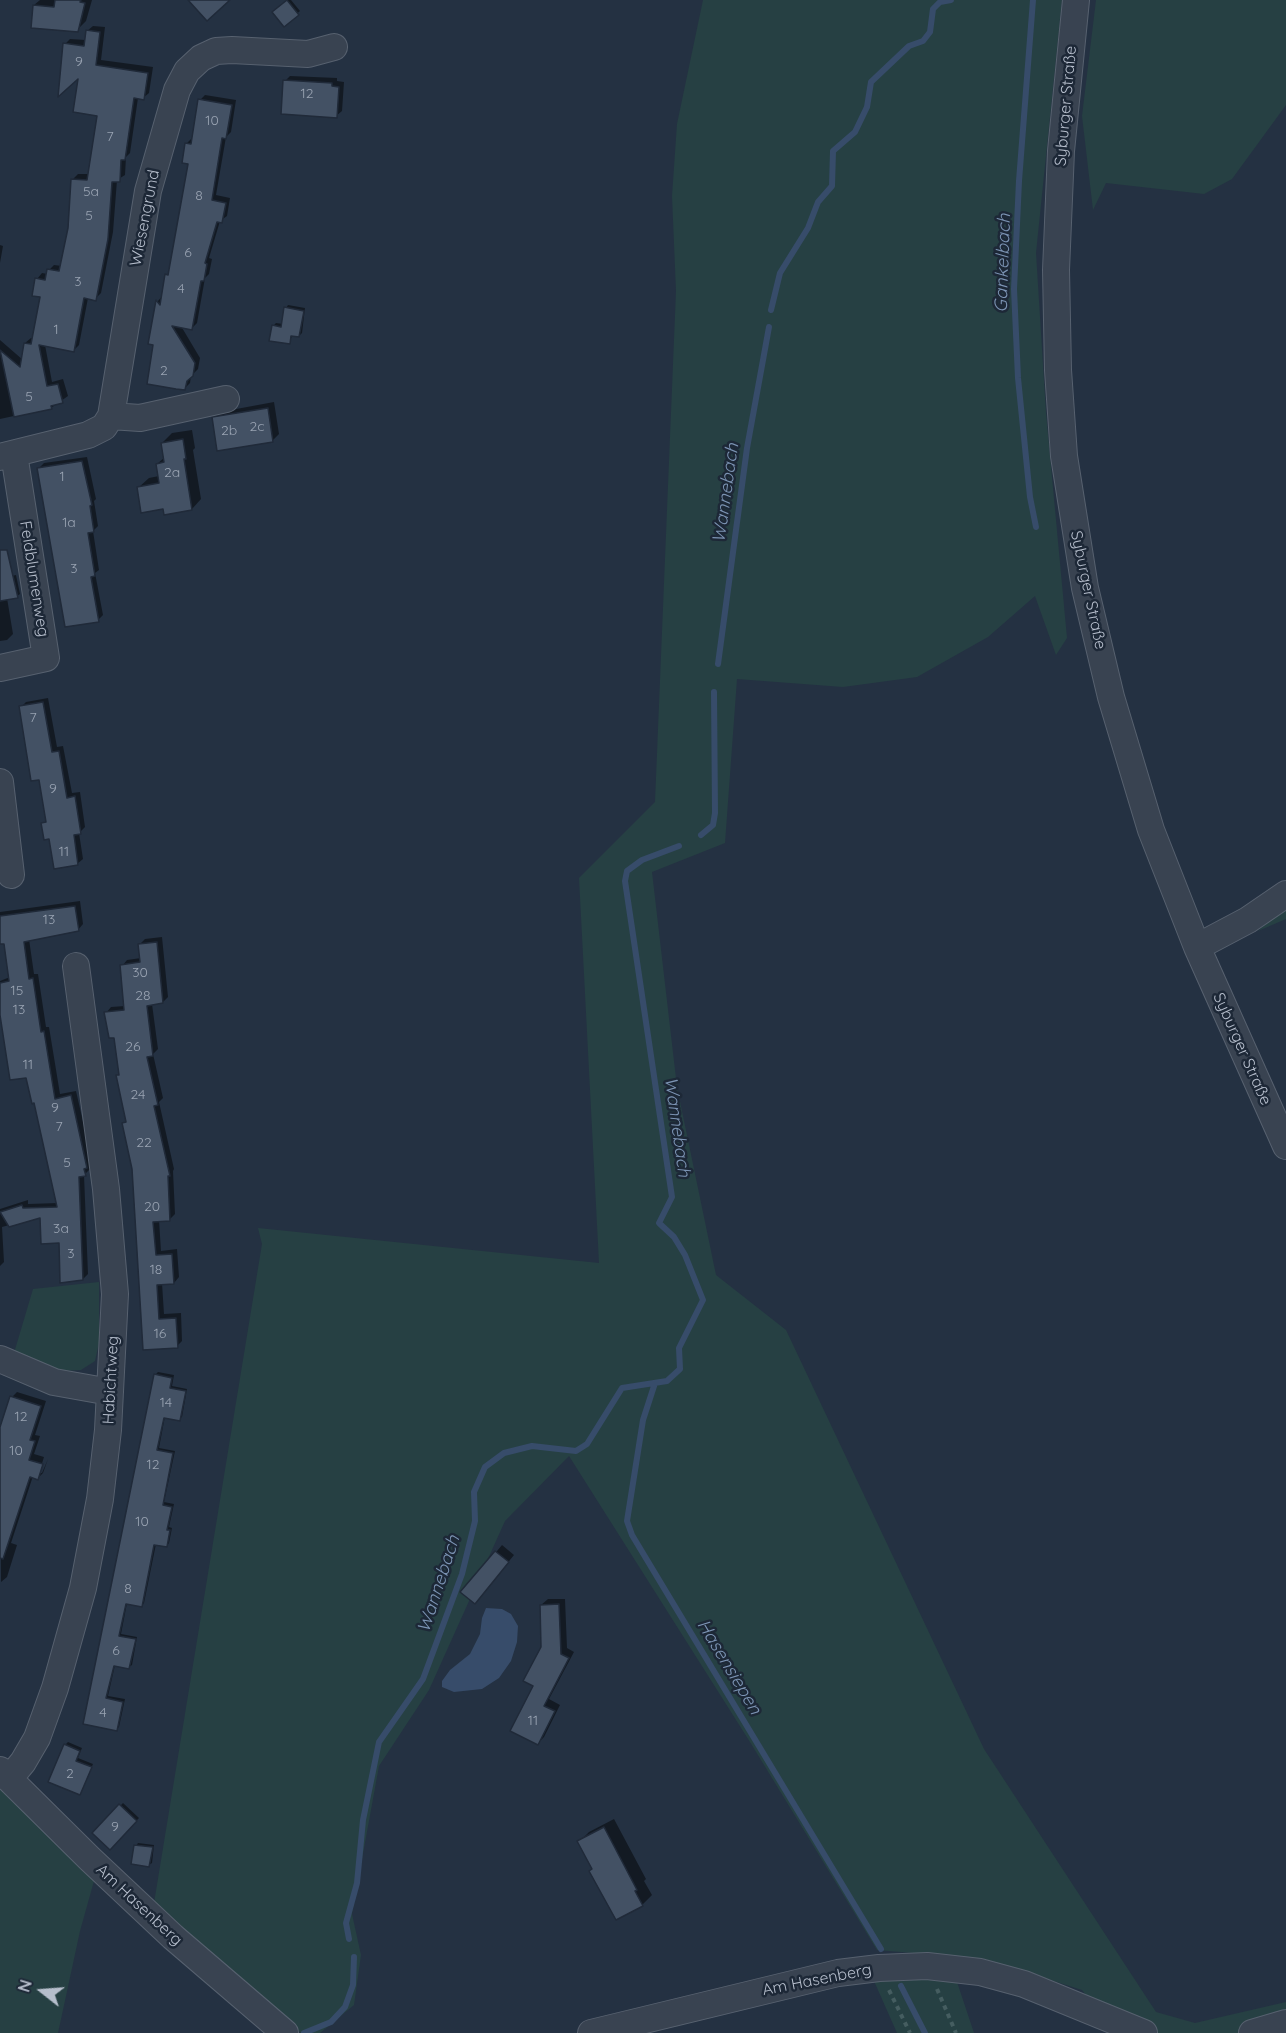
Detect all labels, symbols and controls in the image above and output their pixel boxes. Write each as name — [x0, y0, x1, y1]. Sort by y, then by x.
street label: Syburger Straße — [1051, 45, 1081, 167]
house number: 9 — [75, 54, 83, 70]
house number: 12 — [301, 86, 313, 102]
house number: 10 — [205, 113, 219, 129]
house number: 7 — [106, 129, 114, 145]
street label: Wiesengrund — [126, 168, 164, 268]
house number: 5a — [83, 184, 99, 200]
house number: 8 — [195, 188, 203, 204]
house number: 5 — [85, 208, 93, 224]
water label: Gankelbach — [990, 213, 1016, 313]
house number: 6 — [184, 245, 192, 261]
house number: 3 — [74, 274, 82, 290]
house number: 4 — [177, 281, 185, 297]
house number: 1 — [53, 322, 59, 338]
house number: 2 — [160, 363, 168, 379]
house number: 5 — [25, 389, 33, 405]
house number: 2c — [249, 419, 265, 435]
house number: 2b — [221, 423, 237, 439]
water label: Wannebach — [708, 442, 744, 544]
house number: 2a — [164, 465, 180, 481]
house number: 1 — [59, 469, 65, 485]
house number: 1a — [62, 515, 76, 531]
street label: Feldblumenweg — [15, 520, 53, 638]
street label: Syburger Straße — [1066, 529, 1110, 651]
house number: 3 — [70, 561, 78, 577]
house number: 7 — [29, 710, 37, 726]
house number: 9 — [49, 781, 57, 797]
house number: 11 — [59, 844, 69, 860]
house number: 13 — [43, 912, 55, 928]
house number: 30 — [132, 965, 148, 981]
house number: 15 — [11, 983, 23, 999]
house number: 28 — [135, 988, 151, 1004]
street label: Syburger Straße — [1209, 990, 1275, 1108]
house number: 13 — [13, 1002, 25, 1018]
house number: 26 — [125, 1039, 141, 1055]
house number: 11 — [23, 1057, 33, 1073]
water label: Wannebach — [659, 1076, 695, 1178]
house number: 24 — [131, 1087, 145, 1103]
house number: 9 — [51, 1100, 59, 1116]
house number: 7 — [55, 1119, 63, 1135]
house number: 22 — [136, 1135, 152, 1151]
house number: 5 — [63, 1155, 71, 1171]
house number: 20 — [144, 1199, 160, 1215]
house number: 3a — [53, 1221, 69, 1237]
house number: 3 — [67, 1246, 75, 1262]
house number: 18 — [150, 1262, 162, 1278]
house number: 16 — [154, 1326, 166, 1342]
street label: Habichtweg — [99, 1335, 123, 1425]
house number: 14 — [160, 1395, 172, 1411]
house number: 12 — [15, 1409, 27, 1425]
house number: 10 — [9, 1443, 23, 1459]
house number: 12 — [147, 1457, 159, 1473]
house number: 10 — [135, 1514, 149, 1530]
water label: Wannebach — [413, 1533, 465, 1635]
house number: 8 — [124, 1581, 132, 1597]
water label: Hasensiepen — [692, 1616, 766, 1718]
house number: 6 — [112, 1643, 120, 1659]
house number: 4 — [99, 1705, 107, 1721]
house number: 11 — [528, 1713, 538, 1729]
house number: 2 — [66, 1766, 74, 1782]
house number: 9 — [111, 1819, 119, 1835]
street label: Am Hasenberg — [92, 1860, 186, 1950]
street label: Am Hasenberg — [761, 1960, 873, 2000]
north arrow — [12, 1961, 72, 2021]
text: N — [14, 1977, 36, 1994]

